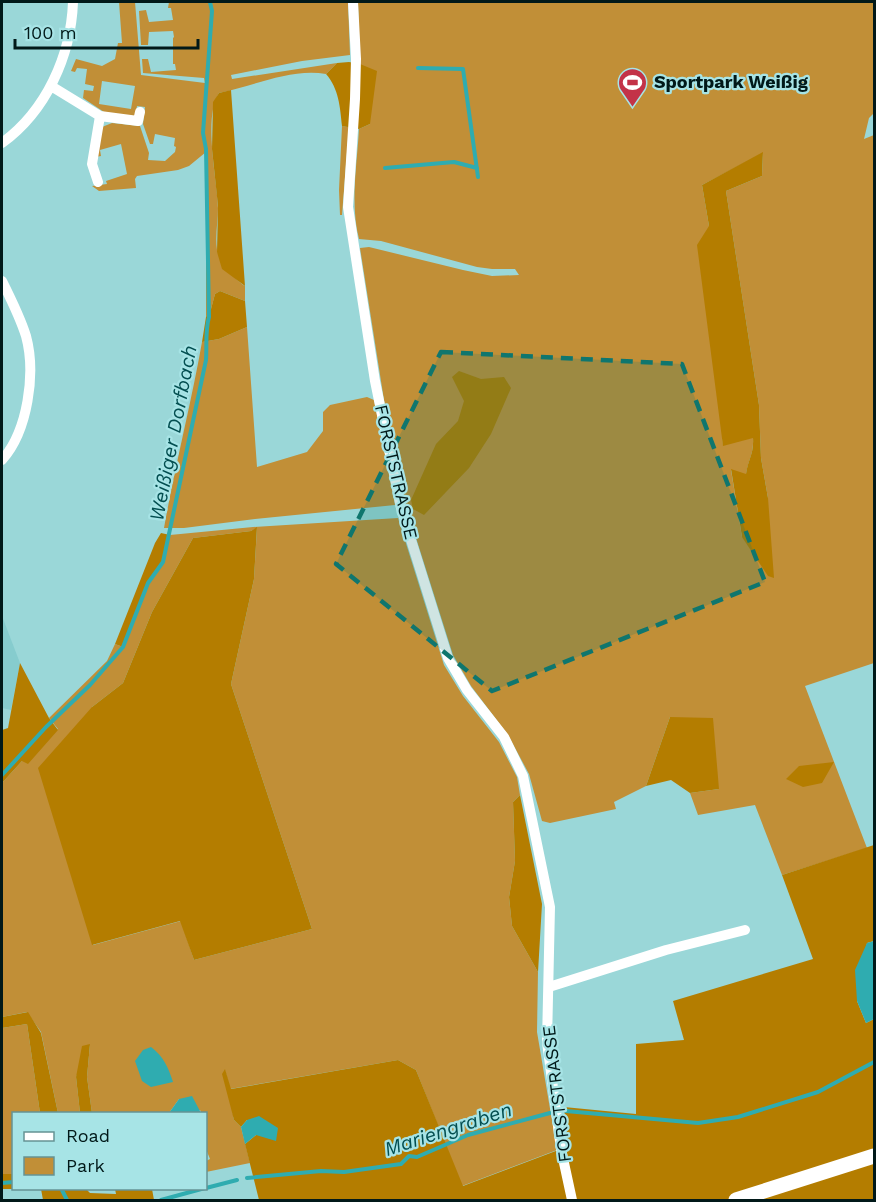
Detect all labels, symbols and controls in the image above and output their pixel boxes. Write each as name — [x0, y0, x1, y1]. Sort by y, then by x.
scale bar — [15, 12, 198, 50]
text: 100 m — [24, 22, 77, 43]
sports icon: Sportpark Weißig — [617, 66, 649, 108]
place label: Sportpark Weißig — [654, 71, 809, 92]
water label: Weißiger Dorfbach — [144, 343, 202, 523]
street label: FORSTSTRASSE — [371, 402, 422, 541]
street label: FORSTSTRASSE — [538, 1024, 575, 1164]
water label: Mariengraben — [381, 1097, 515, 1161]
legend — [12, 1112, 207, 1190]
text: Road — [66, 1125, 110, 1146]
text: Park — [66, 1155, 105, 1176]

